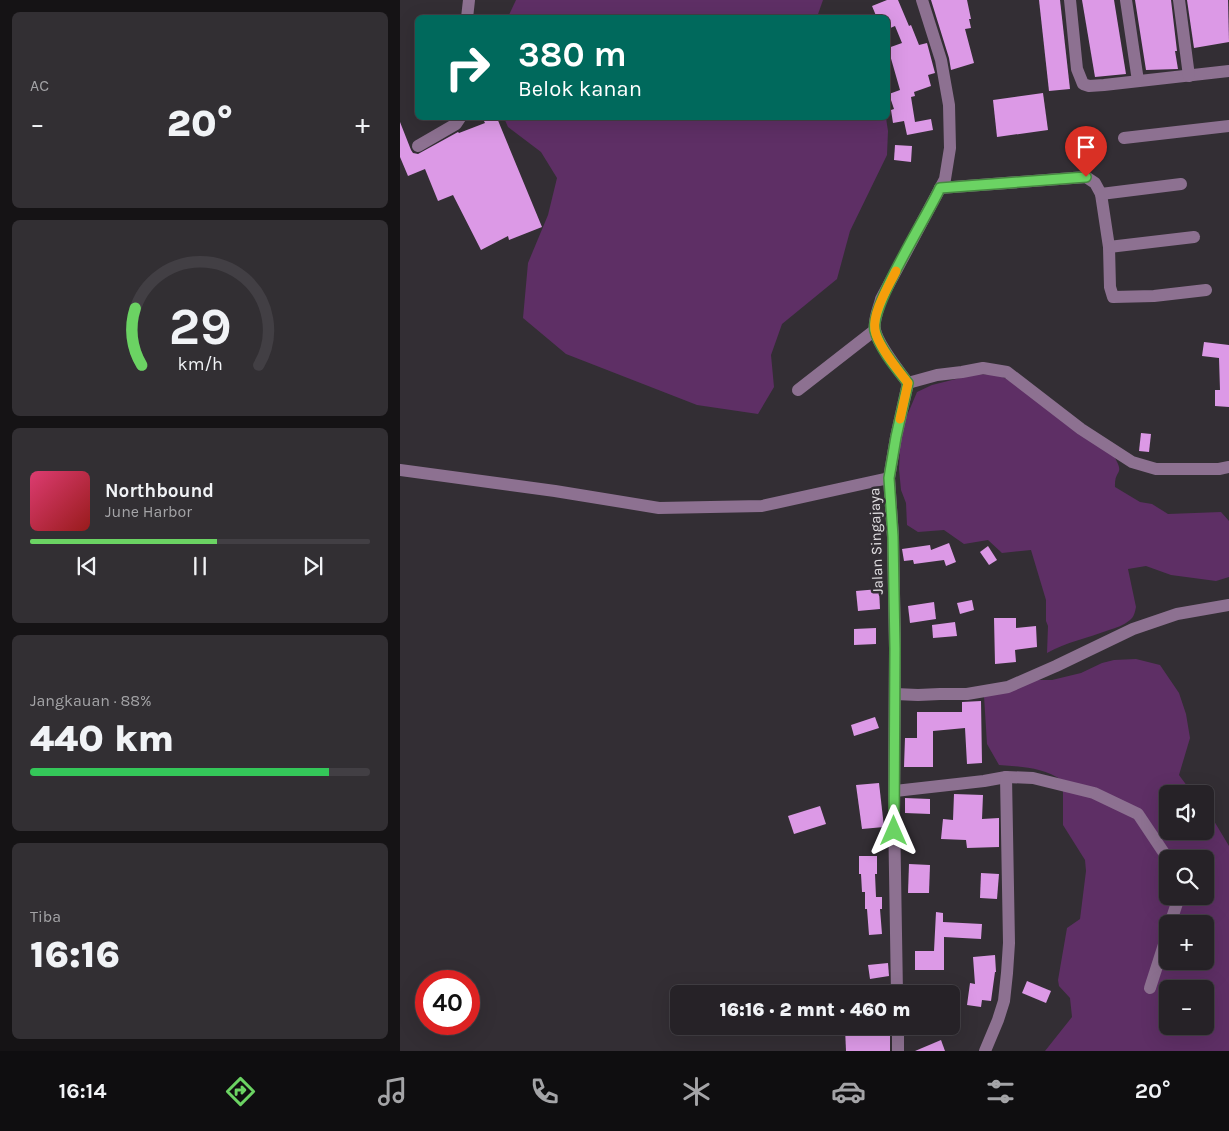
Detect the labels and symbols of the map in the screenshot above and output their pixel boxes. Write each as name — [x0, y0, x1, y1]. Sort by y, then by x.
pin — [1065, 126, 1107, 177]
street label: Jalan Singajaya — [865, 487, 887, 595]
position arrow — [867, 804, 919, 856]
speed limit sign: 40 — [415, 970, 480, 1035]

